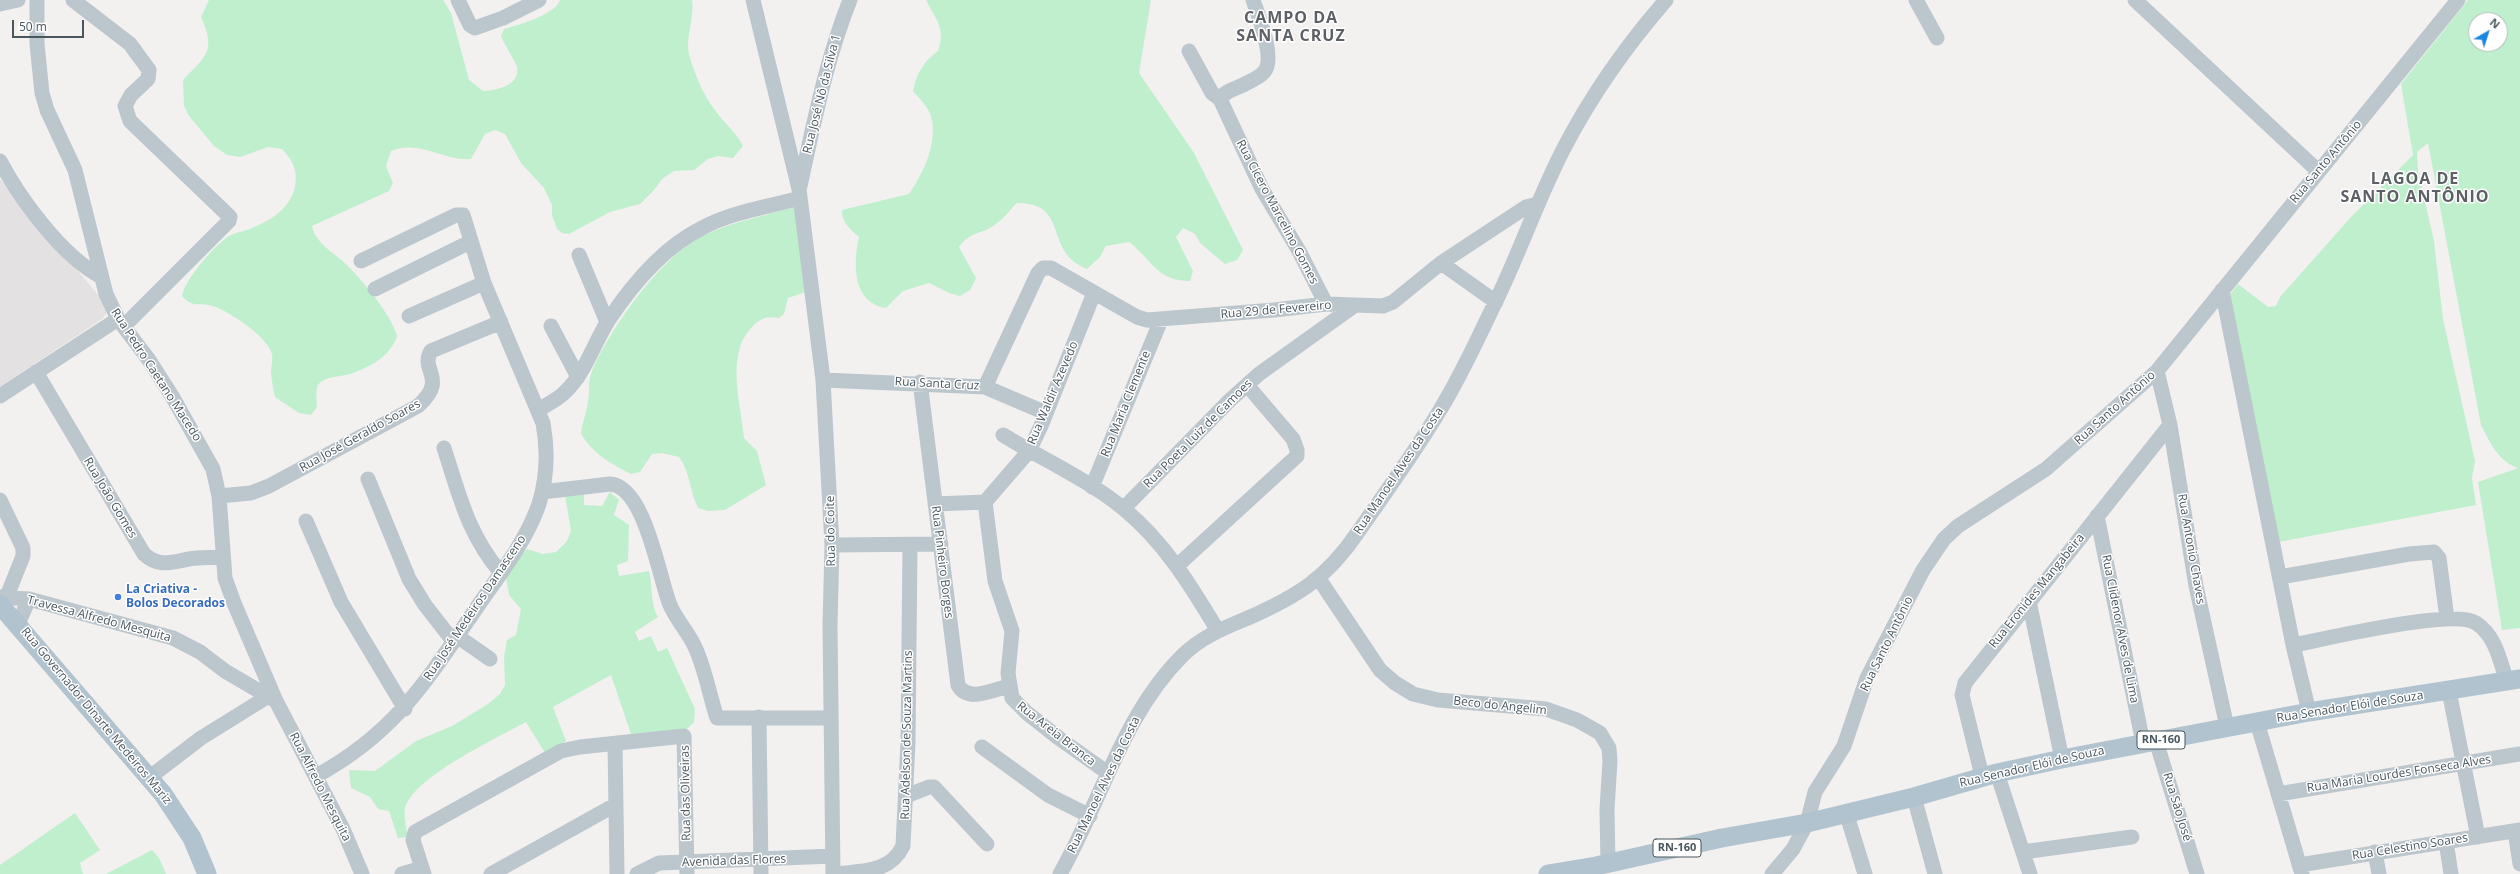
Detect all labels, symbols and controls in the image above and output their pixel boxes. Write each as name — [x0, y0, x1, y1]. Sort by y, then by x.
district label: CAMPO DA SANTA CRUZ — [1236, 8, 1346, 46]
scale bar — [14, 12, 86, 38]
north arrow — [2468, 12, 2508, 52]
text: N — [2487, 14, 2503, 32]
text: 50 m — [19, 18, 47, 35]
street label: Rua José Nô da Silva 1 — [800, 33, 844, 155]
street label: Rua Santo Antônio — [2287, 118, 2365, 206]
street label: Rua Cícero Marcelino Gomes — [1233, 138, 1321, 286]
district label: LAGOA DE SANTO ANTÔNIO — [2340, 169, 2490, 207]
street label: Rua 29 de Fevereiro — [1220, 298, 1332, 322]
street label: Rua Pedro Caetano Macedo — [108, 306, 204, 444]
street label: Rua Waldir Azevedo — [1025, 339, 1081, 447]
street label: Rua Maria Clemente — [1098, 349, 1154, 459]
street label: Rua Santo Antônio — [2072, 368, 2158, 448]
street label: Rua Santa Cruz — [894, 375, 980, 393]
street label: Rua Poeta Luiz de Camoes — [1141, 377, 1255, 491]
street label: Rua José Geraldo Soares — [297, 397, 423, 475]
street label: Rua Manoel Alves da Costa — [1351, 405, 1447, 537]
street label: Rua João Gomes — [80, 455, 140, 541]
street label: Rua Antonio Chaves — [2174, 493, 2208, 605]
street label: Rua do Coite — [823, 495, 839, 567]
street label: Rua Pinheiro Borges — [928, 505, 956, 619]
street label: Rua Eronides Mangabeira — [1986, 531, 2088, 651]
street label: Rua José Medeiros Damasceno — [421, 533, 529, 683]
street label: Rua Clidenor Alves de Lima — [2098, 553, 2142, 705]
place label: La Criativa - Bolos Decorados — [126, 583, 225, 611]
marker: La Criativa - Bolos Decorados — [113, 592, 123, 602]
street label: Travessa Alfredo Mesquita — [26, 593, 172, 645]
street label: Rua Santo Antônio — [1858, 594, 1916, 694]
street label: Rua Governador Dinarte Medeiros Mariz — [18, 625, 174, 807]
street label: Rua Adelson de Souza Martins — [898, 650, 916, 820]
street label: Rua Senador Elói de Souza — [2276, 688, 2424, 726]
street label: Beco do Angelim — [1453, 694, 1547, 718]
street label: Rua Areia Branca — [1014, 699, 1098, 769]
street label: Rua Manoel Alves da Costa — [1065, 714, 1143, 856]
street label: Rua Alfredo Mesquita — [286, 730, 354, 844]
road number: RN-160 — [2137, 731, 2185, 749]
street label: Rua Senador Elói de Souza — [1958, 743, 2106, 791]
street label: Rua das Oliveiras — [678, 745, 694, 841]
street label: Rua Maria Lourdes Fonseca Alves — [2306, 752, 2492, 796]
street label: Rua São José — [2160, 771, 2194, 843]
street label: Rua Celestino Soares — [2351, 831, 2469, 863]
road number: RN-160 — [1653, 839, 1701, 857]
street label: Avenida das Flores — [682, 852, 786, 870]

